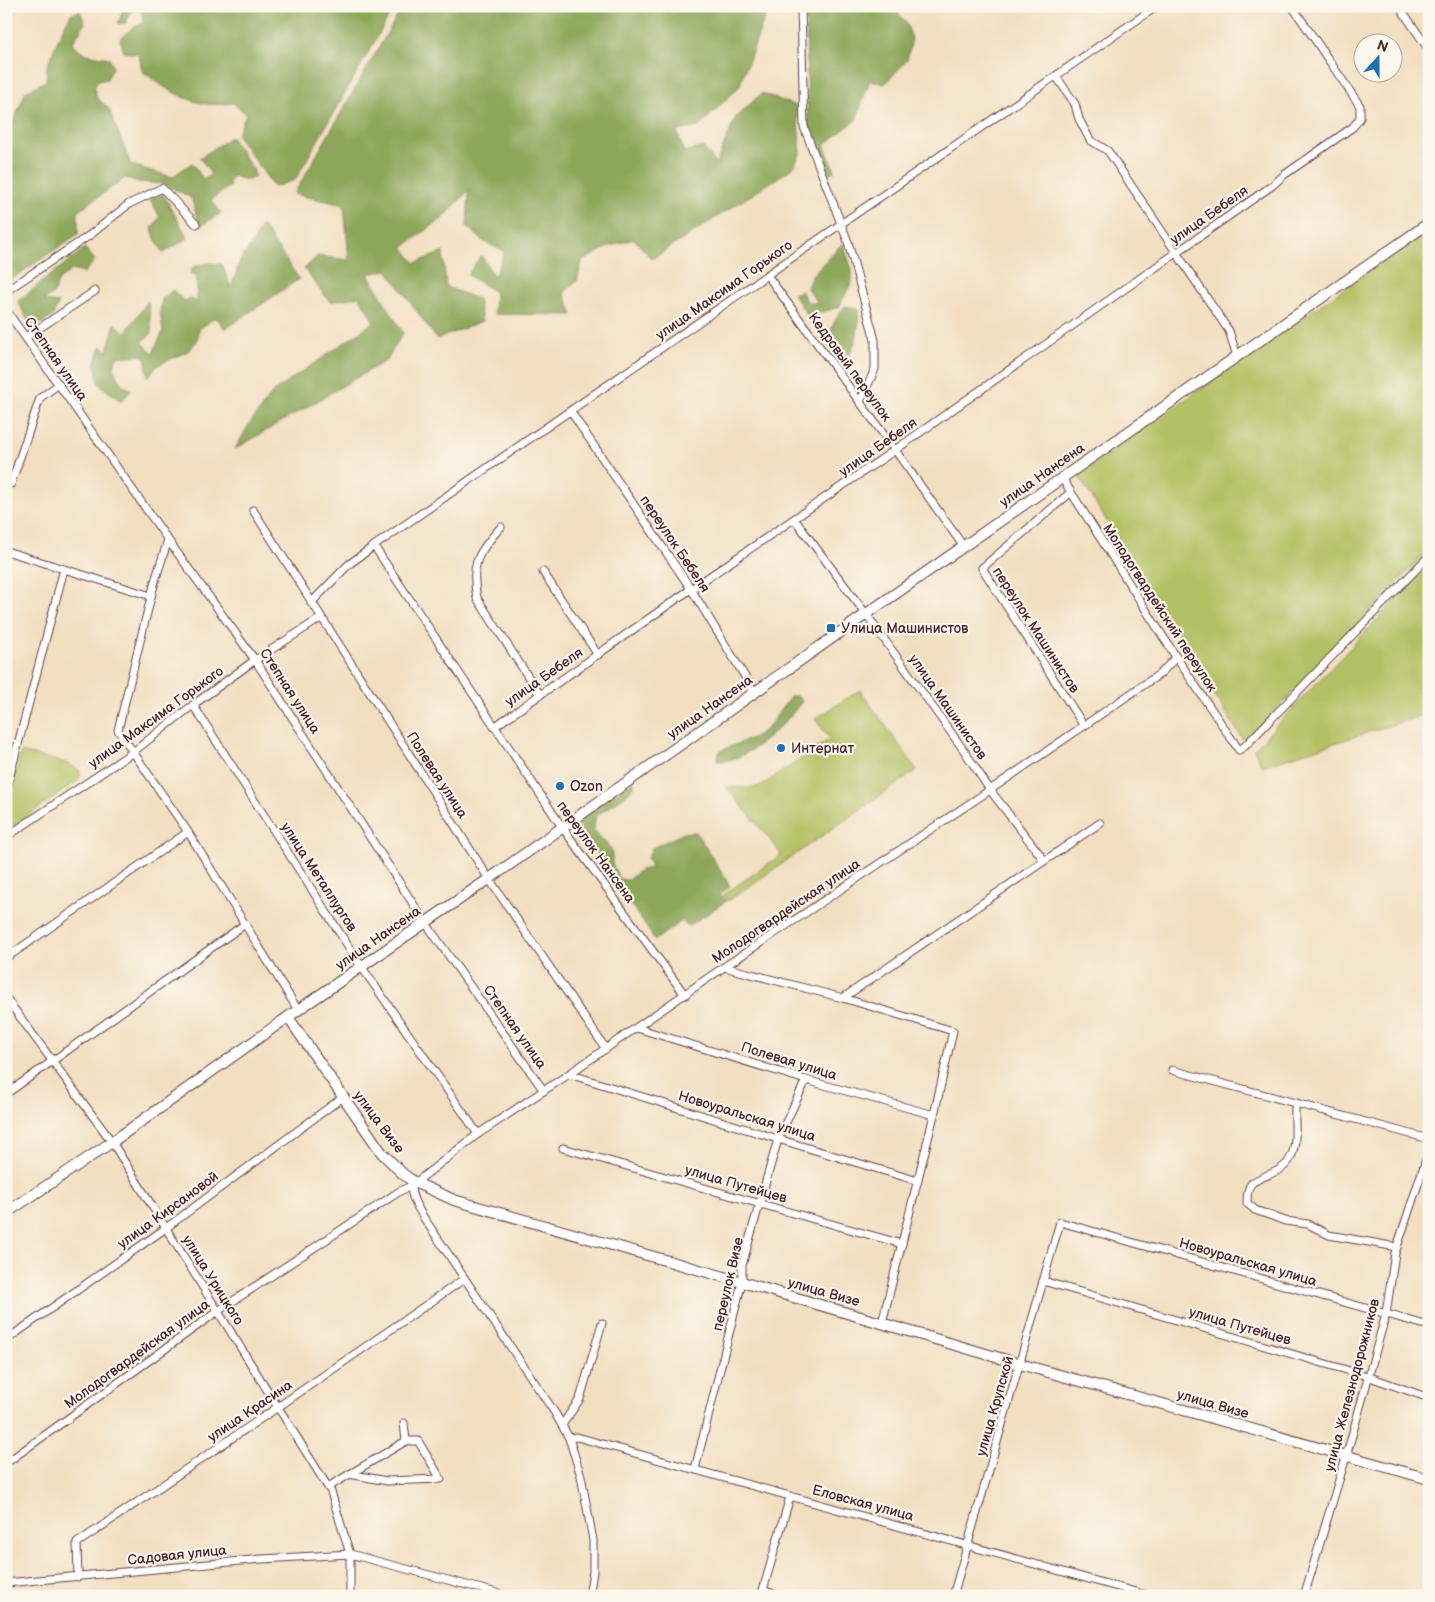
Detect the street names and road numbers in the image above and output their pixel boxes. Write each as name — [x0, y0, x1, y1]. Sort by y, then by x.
street label: улица Бебеля — [1167, 182, 1251, 248]
street label: улица Максима Горького — [653, 236, 795, 344]
street label: Кедровый переулок — [805, 309, 896, 425]
street label: Степная улица — [21, 314, 92, 405]
street label: улица Бебеля — [836, 414, 920, 480]
street label: улица Нансена — [996, 439, 1088, 511]
street label: переулок Бебеля — [636, 492, 714, 596]
street label: Молодогвардейский переулок — [1099, 521, 1221, 696]
street label: переулок Машинистов — [989, 564, 1083, 697]
street label: улица Бебеля — [502, 644, 586, 710]
street label: Степная улица — [256, 645, 324, 737]
street label: улица Машинистов — [905, 651, 991, 763]
street label: улица Максима Горького — [85, 662, 227, 772]
street label: улица Нансена — [664, 671, 756, 743]
street label: Полевая улица — [403, 729, 472, 822]
street label: переулок Нансена — [553, 798, 639, 907]
street label: улица Металлургов — [277, 819, 361, 935]
street label: Молодогвардейская улица — [709, 855, 864, 967]
street label: улица Нансена — [332, 902, 424, 974]
street label: Степная улица — [480, 982, 551, 1073]
street label: Полевая улица — [739, 1038, 840, 1084]
street label: улица Визе — [350, 1087, 408, 1157]
street label: Новоуральская улица — [676, 1087, 818, 1145]
street label: улица Путейцев — [683, 1161, 790, 1207]
street label: улица Кирсановой — [114, 1168, 222, 1252]
street label: улица Урицкого — [179, 1232, 247, 1328]
street label: Новоуральская улица — [1177, 1234, 1320, 1290]
street label: переулок Визе — [709, 1235, 747, 1333]
street label: улица Визе — [786, 1274, 862, 1310]
street label: Молодогвардейская улица — [61, 1295, 213, 1412]
street label: улица Железнодорожников — [1321, 1296, 1383, 1473]
street label: улица Путейцев — [1187, 1303, 1294, 1349]
street label: улица Крупской — [973, 1354, 1017, 1458]
street label: улица Красина — [204, 1376, 296, 1446]
street label: улица Визе — [1175, 1386, 1251, 1422]
street label: Еловская улица — [810, 1481, 916, 1525]
street label: Садовая улица — [127, 1541, 228, 1569]

